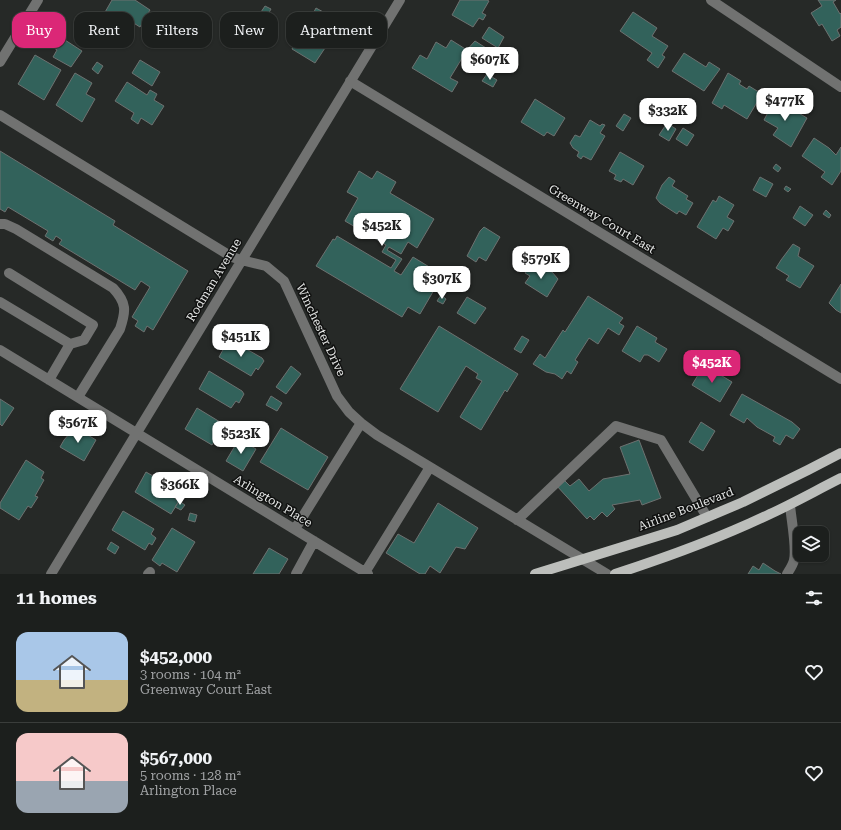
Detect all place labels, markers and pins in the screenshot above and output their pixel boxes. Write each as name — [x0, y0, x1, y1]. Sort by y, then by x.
pin: $607K — [462, 47, 518, 81]
pin: $477K — [757, 88, 813, 122]
pin: $332K — [640, 98, 696, 132]
pin: $452K — [354, 213, 410, 247]
pin: $579K — [513, 246, 569, 280]
pin: $307K — [414, 266, 470, 300]
pin: $451K — [213, 324, 269, 358]
pin: $452K — [684, 350, 740, 384]
pin: $567K — [50, 410, 106, 444]
pin: $523K — [213, 421, 269, 455]
pin: $366K — [152, 472, 208, 506]

